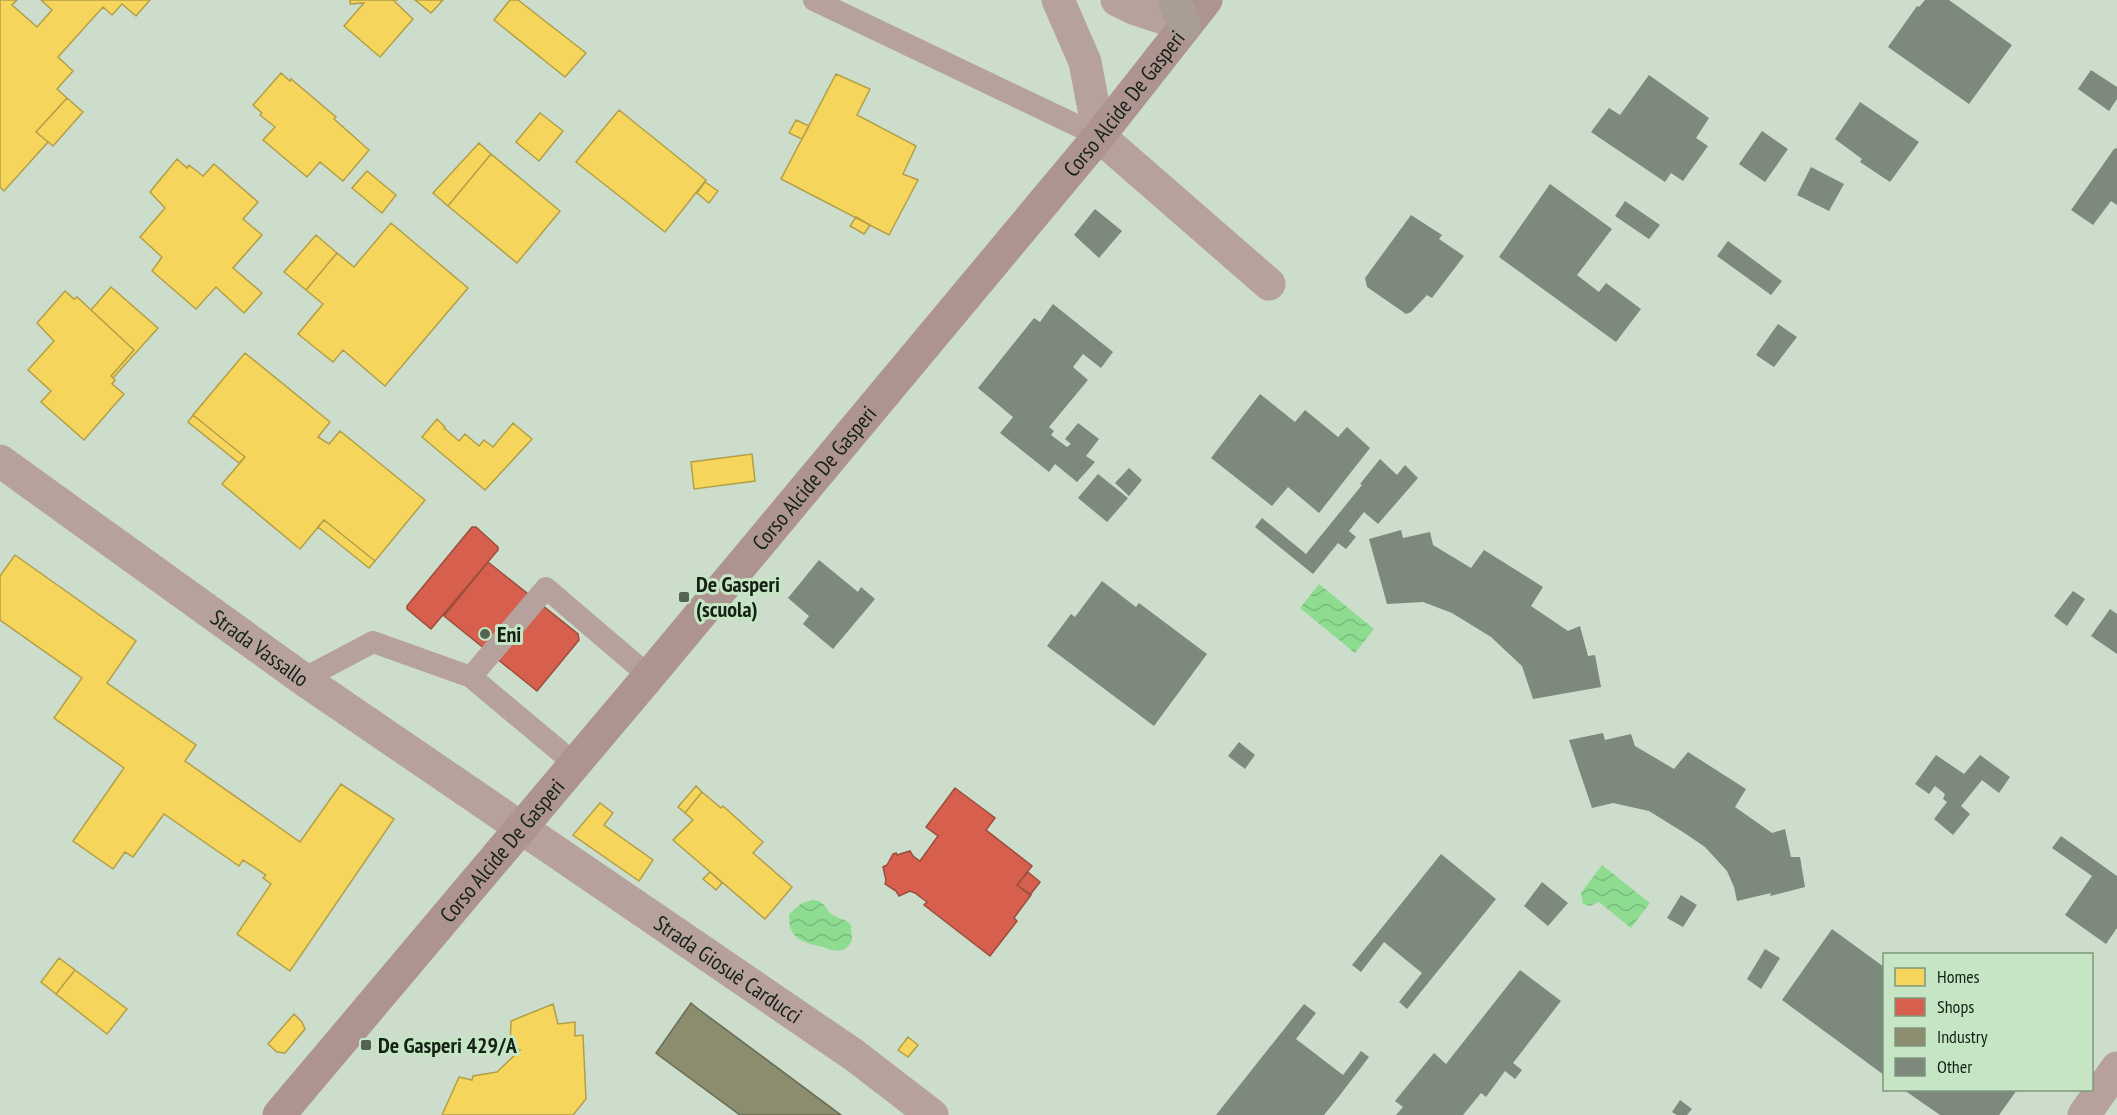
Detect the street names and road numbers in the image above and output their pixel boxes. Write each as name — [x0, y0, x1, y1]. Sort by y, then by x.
street label: Corso Alcide De Gasperi — [1057, 25, 1191, 182]
street label: Corso Alcide De Gasperi — [746, 400, 882, 556]
street label: Strada Vassallo — [205, 603, 314, 693]
street label: Corso Alcide De Gasperi — [433, 773, 570, 928]
street label: Strada Giosuè Carducci — [649, 909, 808, 1029]

